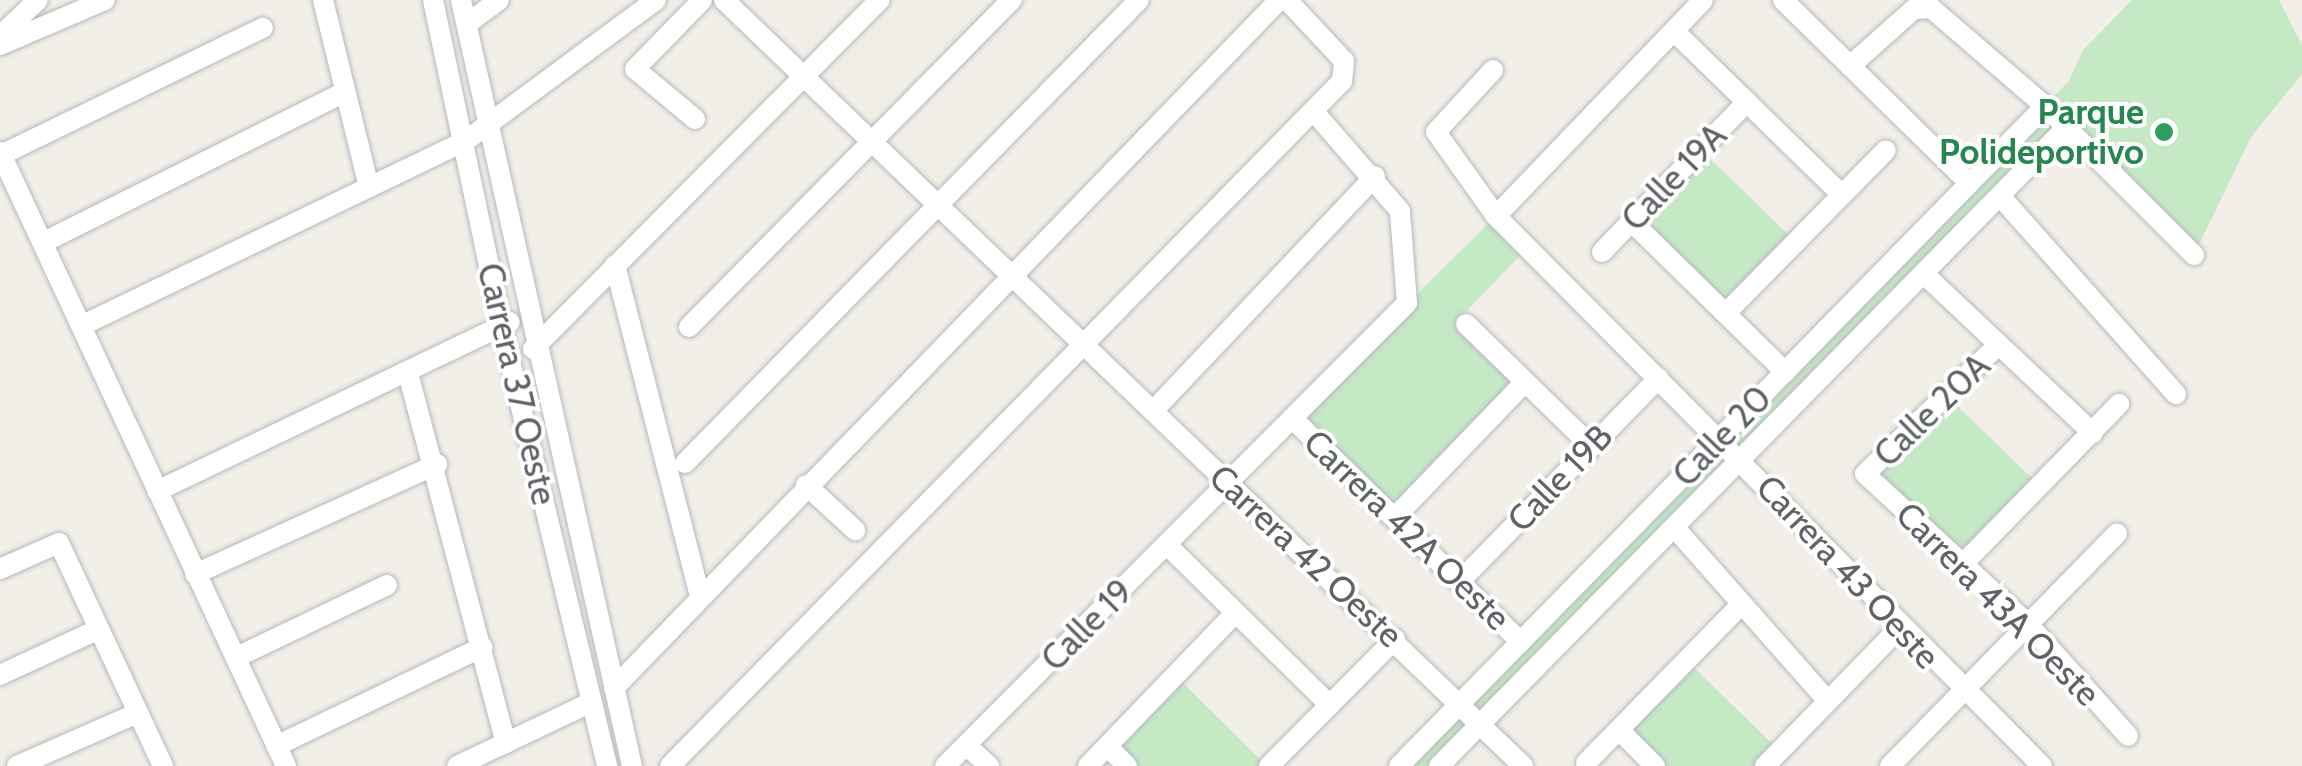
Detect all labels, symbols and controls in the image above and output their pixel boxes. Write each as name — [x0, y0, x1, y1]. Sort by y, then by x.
place label: Parque Polideportivo — [1939, 91, 2144, 173]
street label: Calle 19A — [1613, 115, 1735, 239]
marker: Parque Polideportivo — [2153, 121, 2175, 143]
street label: Carrera 37 Oeste — [469, 259, 565, 509]
street label: Calle 20A — [1865, 345, 1999, 475]
street label: Calle 20 — [1664, 377, 1780, 495]
street label: Calle 19B — [1499, 416, 1621, 540]
street label: Carrera 42A Oeste — [1295, 421, 1519, 639]
street label: Carrera 42 Oeste — [1201, 456, 1411, 656]
street label: Carrera 43 Oeste — [1748, 467, 1948, 677]
street label: Carrera 43A Oeste — [1887, 493, 2109, 715]
street label: Calle 19 — [1033, 571, 1141, 679]

